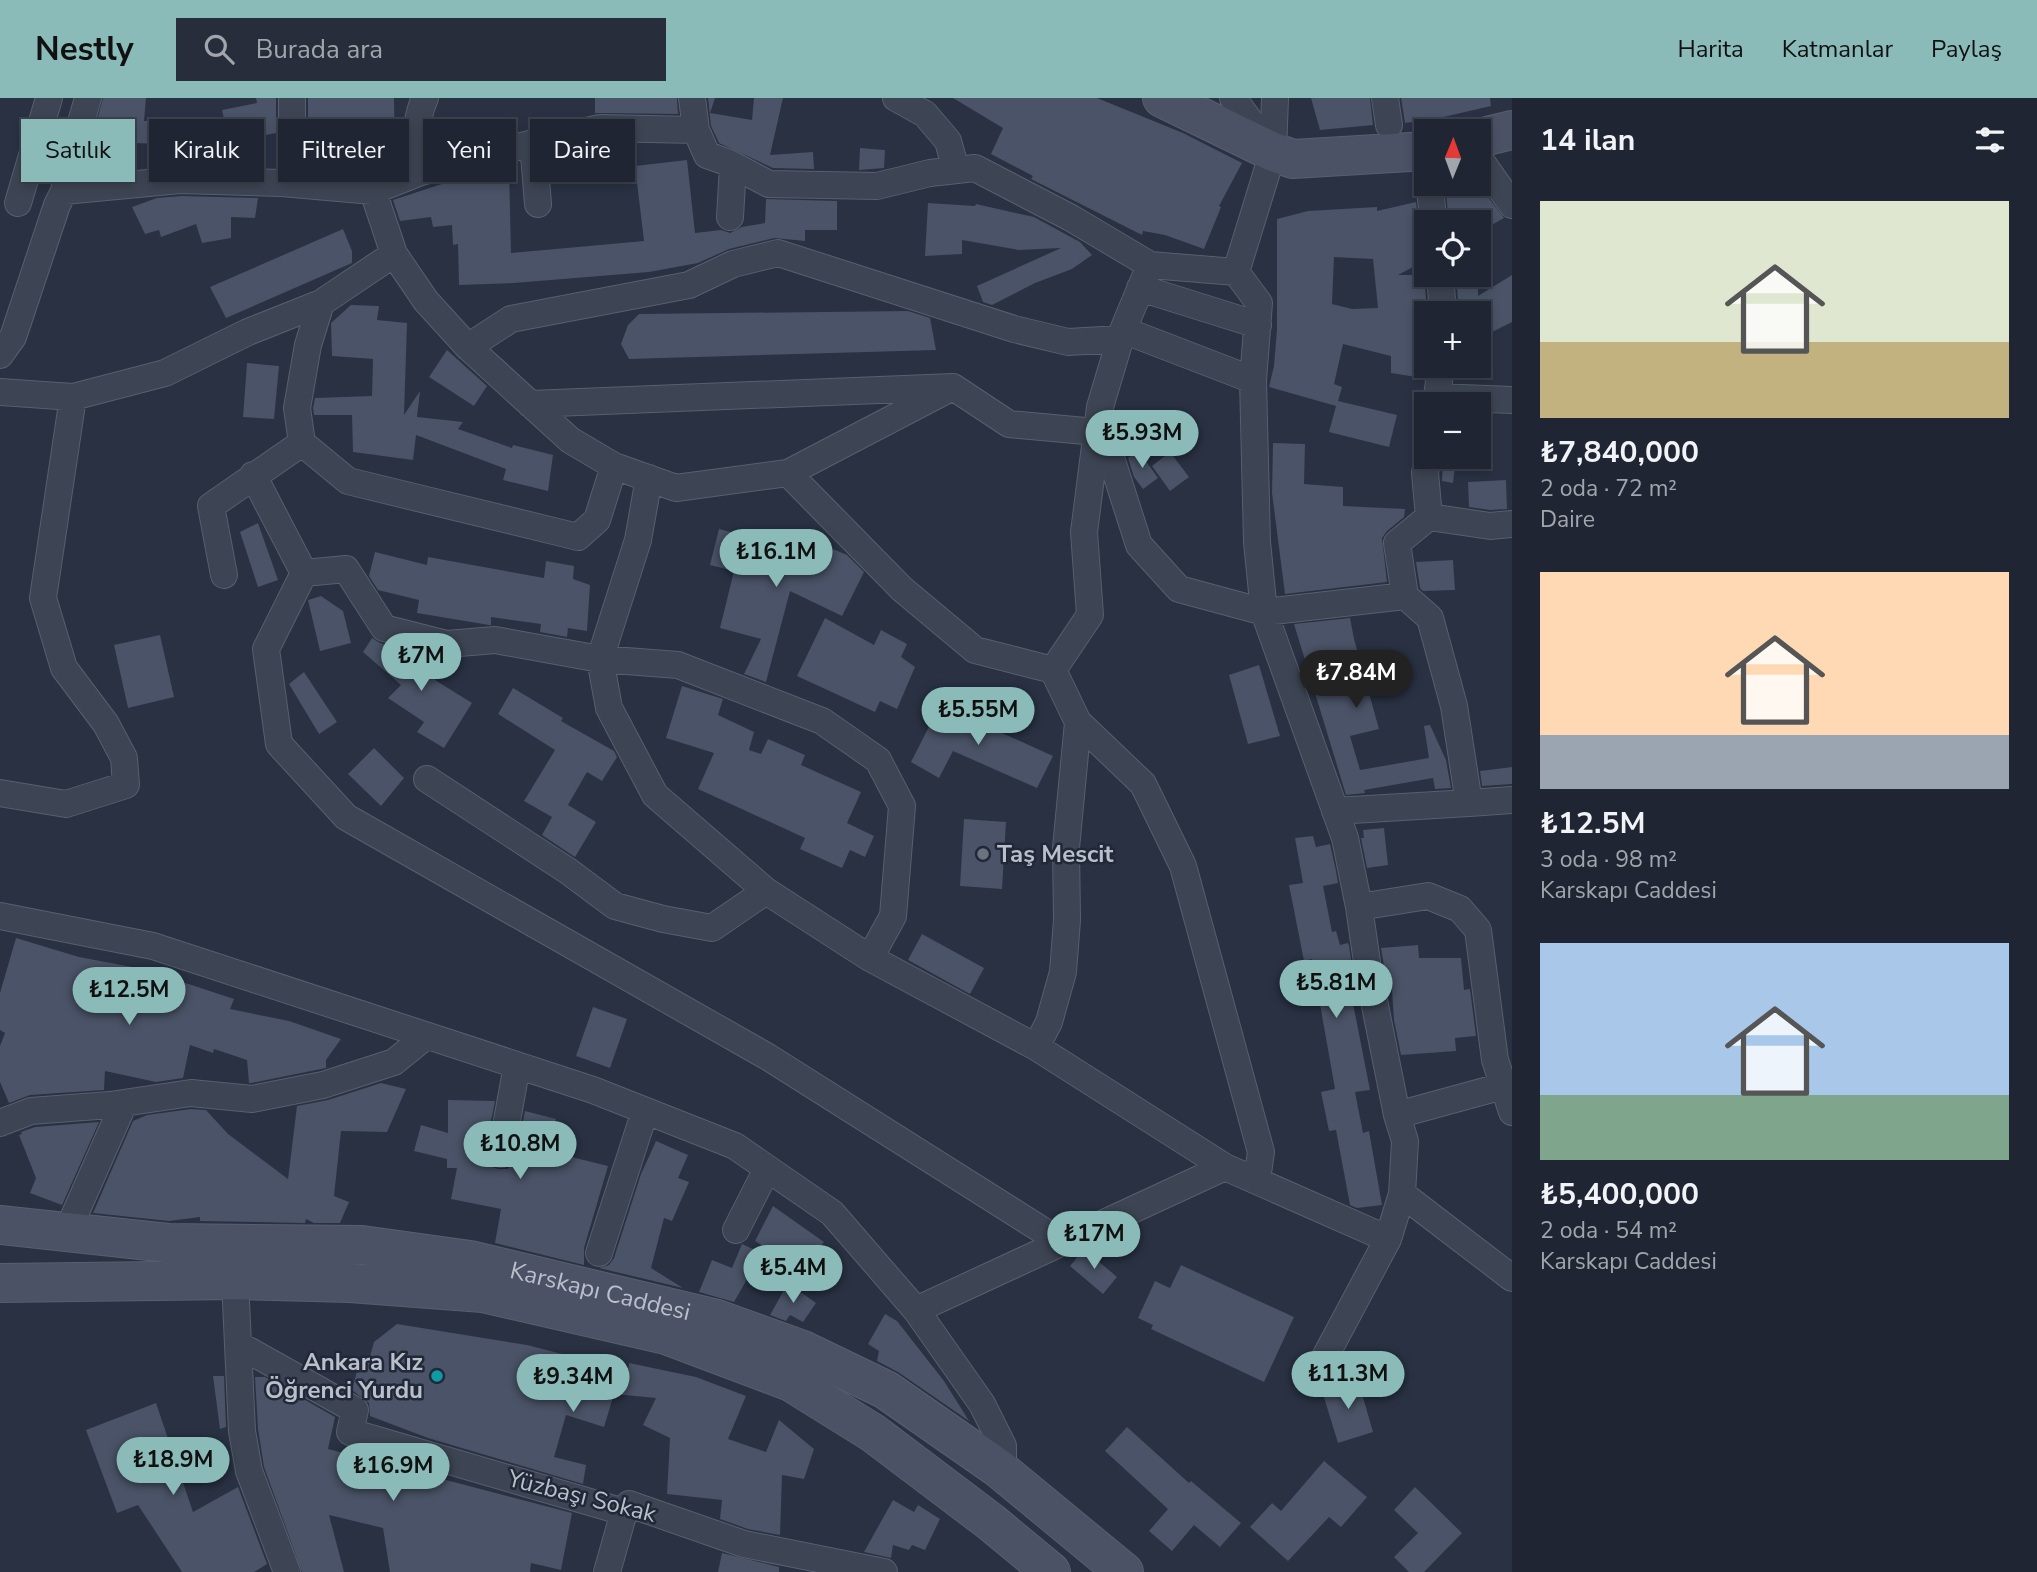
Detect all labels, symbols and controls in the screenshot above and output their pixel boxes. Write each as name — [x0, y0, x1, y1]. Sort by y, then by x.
search box — [176, 18, 666, 81]
text: Nestly — [35, 27, 134, 72]
icon: search — [200, 30, 238, 68]
text: Burada ara — [256, 32, 383, 67]
text: Harita — [1677, 33, 1744, 65]
text: Katmanlar — [1782, 33, 1893, 65]
text: Paylaş — [1931, 33, 2002, 65]
chip: Satılık — [21, 119, 135, 182]
chip: Kiralık — [149, 119, 264, 182]
chip: Filtreler — [278, 119, 409, 182]
chip: Yeni — [423, 119, 516, 182]
chip: Daire — [530, 119, 635, 182]
north arrow — [1414, 119, 1491, 196]
map controls — [1414, 119, 1491, 469]
text: 14 ilan — [1540, 120, 1635, 161]
icon: filters — [1971, 121, 2009, 159]
button: locate — [1414, 210, 1491, 287]
icon: home — [1712, 246, 1838, 372]
button: + — [1414, 301, 1491, 378]
button: − — [1414, 392, 1491, 469]
pin: ₺5.93M — [1085, 410, 1199, 470]
text: ₺5.93M — [1102, 417, 1182, 448]
text: ₺7,840,000 — [1540, 432, 1699, 473]
text: 2 oda · 72 m² — [1540, 473, 1677, 504]
text: Daire — [1540, 504, 1595, 535]
pin: ₺16.1M — [719, 530, 833, 589]
text: ₺16.1M — [736, 536, 816, 567]
icon: home — [1712, 617, 1838, 743]
pin: ₺7M — [387, 634, 455, 693]
text: ₺7M — [397, 640, 445, 671]
pin: ₺7.84M — [1299, 650, 1413, 710]
text: ₺7.84M — [1316, 657, 1396, 688]
pin: ₺5.55M — [921, 688, 1035, 747]
text: ₺5.55M — [938, 694, 1018, 725]
text: ₺12.5M — [1540, 803, 1645, 844]
place label: Taş Mescit — [997, 838, 1114, 870]
text: 3 oda · 98 m² — [1540, 844, 1677, 875]
marker: Taş Mescit — [975, 846, 991, 862]
text: Karskapı Caddesi — [1540, 875, 1717, 906]
pin: ₺5.81M — [1279, 960, 1393, 1020]
text: ₺5.81M — [1296, 967, 1376, 998]
pin: ₺12.5M — [72, 968, 186, 1027]
text: ₺12.5M — [89, 974, 169, 1005]
icon: home — [1712, 988, 1838, 1114]
pin: ₺10.8M — [463, 1122, 577, 1181]
text: ₺10.8M — [480, 1128, 560, 1159]
text: ₺5,400,000 — [1540, 1174, 1699, 1215]
pin: ₺17M — [1053, 1212, 1135, 1271]
text: 2 oda · 54 m² — [1540, 1215, 1677, 1246]
text: ₺17M — [1063, 1218, 1125, 1249]
pin: ₺5.4M — [744, 1246, 842, 1305]
text: Karskapı Caddesi — [1540, 1246, 1717, 1277]
text: ₺5.4M — [759, 1252, 827, 1283]
street label: Karskapı Caddesi — [507, 1254, 694, 1328]
place label: Ankara Kız Öğrenci Yurdu — [265, 1346, 423, 1406]
pin: ₺11.3M — [1291, 1352, 1405, 1411]
pin: ₺9.34M — [516, 1354, 630, 1414]
text: ₺11.3M — [1308, 1358, 1388, 1389]
text: ₺9.34M — [533, 1361, 613, 1392]
marker: Ankara Kız Öğrenci Yurdu — [429, 1368, 445, 1384]
pin: ₺18.9M — [116, 1438, 230, 1497]
text: ₺18.9M — [133, 1444, 213, 1475]
pin: ₺16.9M — [336, 1444, 450, 1503]
text: ₺16.9M — [353, 1450, 433, 1481]
street label: Yüzbaşı Sokak — [503, 1462, 661, 1530]

